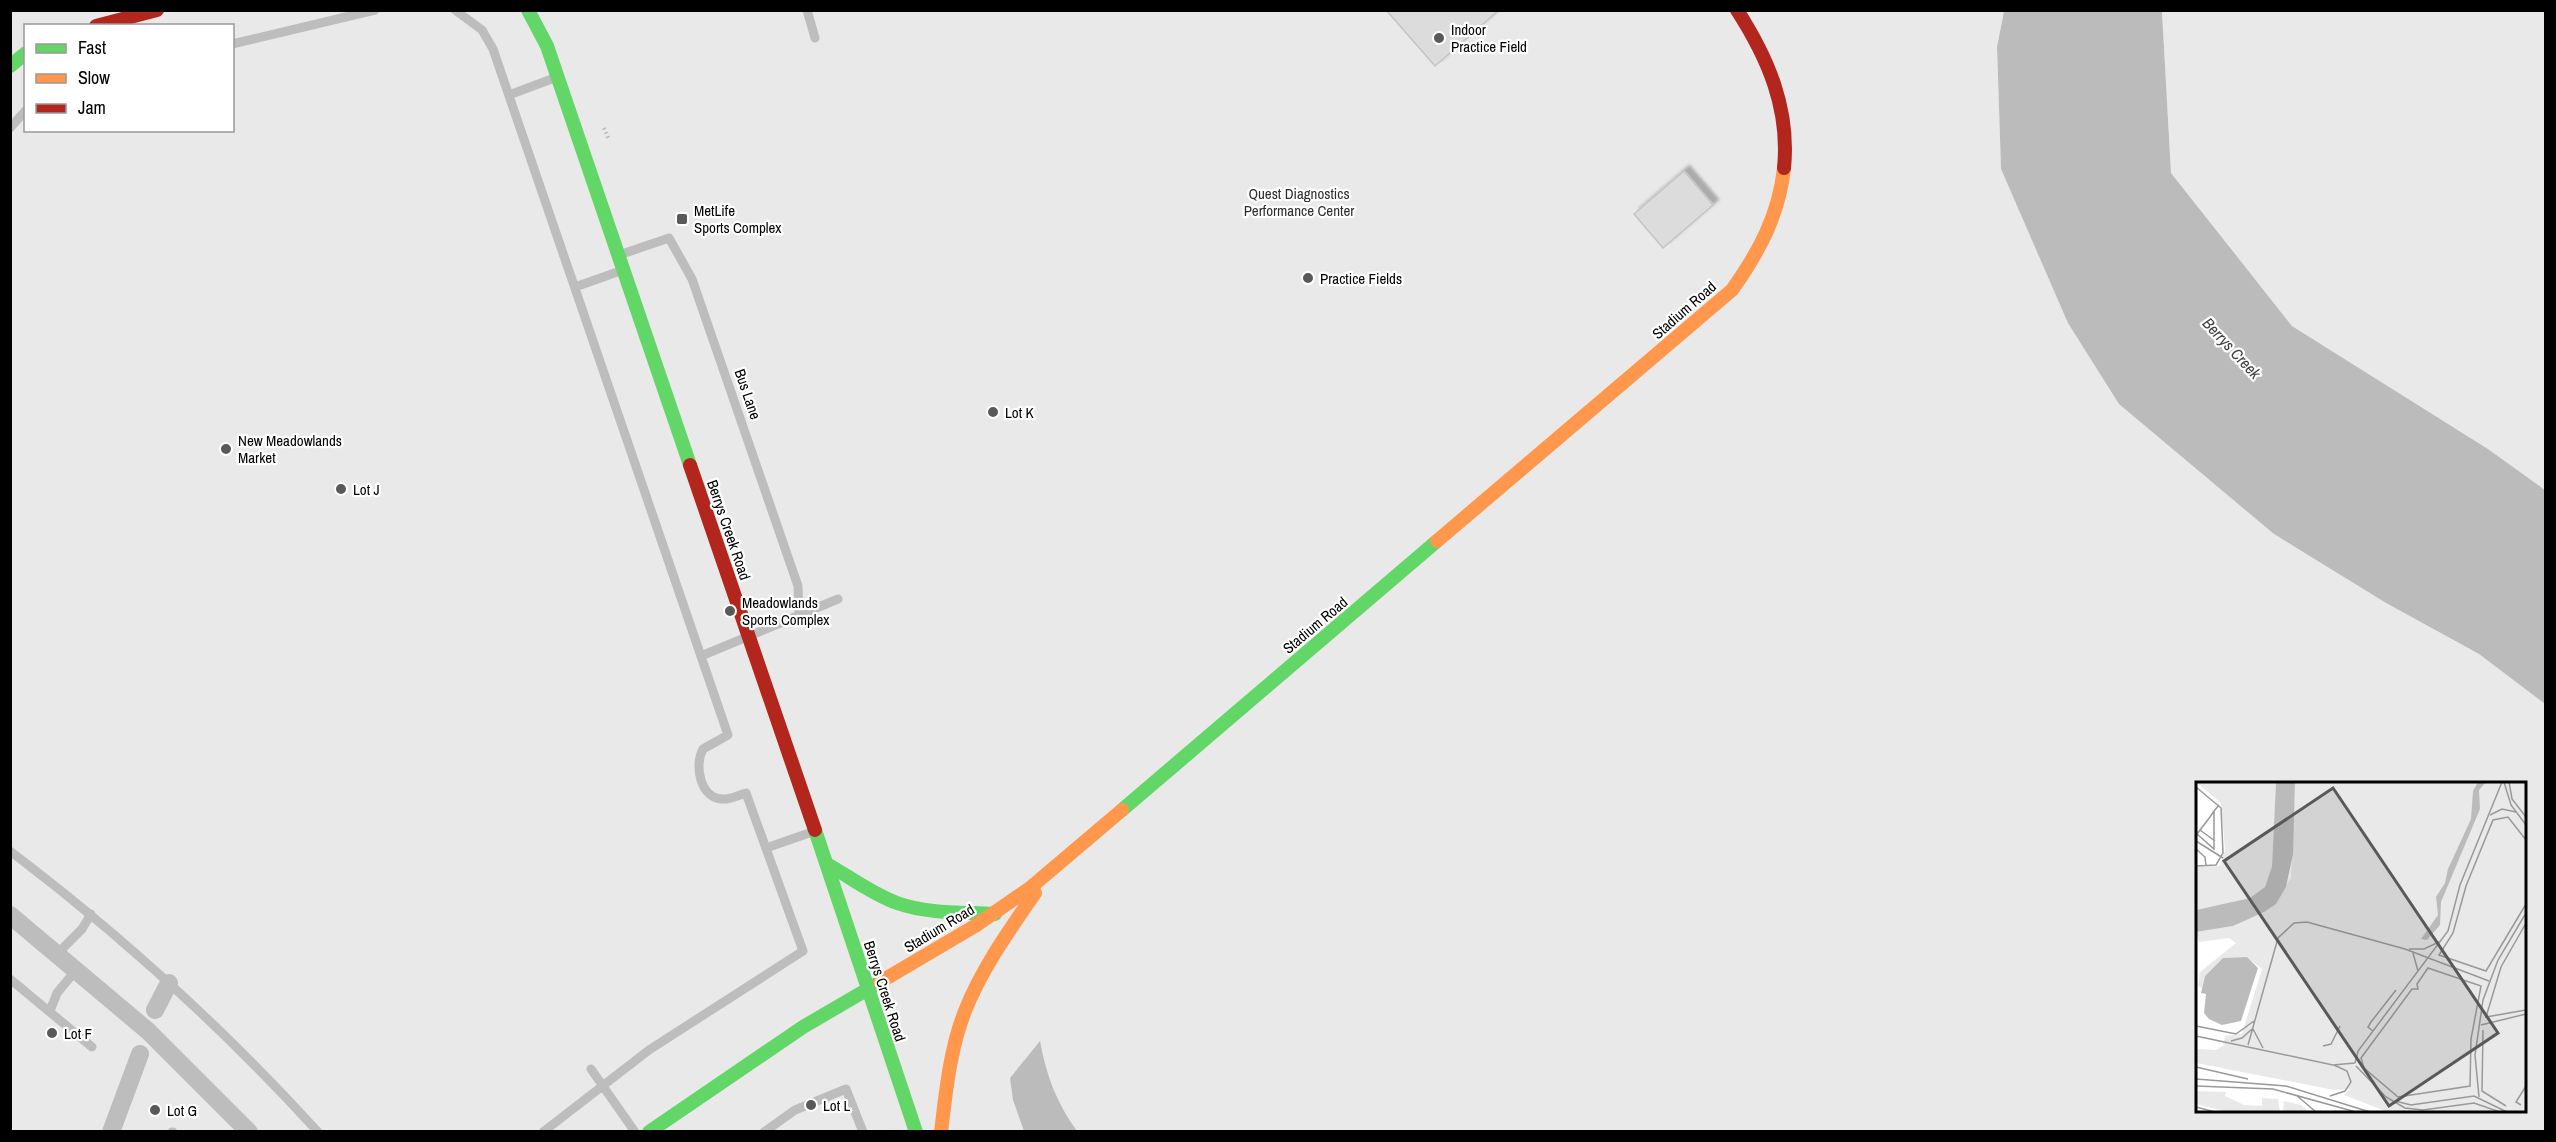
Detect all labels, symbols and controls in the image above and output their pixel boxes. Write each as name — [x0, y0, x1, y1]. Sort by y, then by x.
place label: Indoor Practice Field — [1451, 19, 1527, 57]
legend — [24, 24, 234, 132]
marker: Indoor Practice Field — [1432, 31, 1446, 45]
text: Fast — [78, 35, 106, 60]
text: Slow — [78, 65, 110, 90]
text: Jam — [78, 95, 106, 120]
park label: Quest Diagnostics Performance Center — [1244, 183, 1354, 221]
place label: MetLife Sports Complex — [694, 200, 782, 238]
marker: MetLife Sports Complex — [675, 212, 689, 226]
place label: Practice Fields — [1320, 268, 1402, 289]
marker: Practice Fields — [1301, 271, 1315, 285]
street label: Stadium Road — [1647, 276, 1721, 344]
water label: Berrys Creek — [2198, 313, 2266, 384]
street label: Bus Lane — [730, 366, 766, 422]
place label: Lot K — [1005, 402, 1035, 423]
marker: Lot K — [986, 405, 1000, 419]
place label: New Meadowlands Market — [238, 430, 342, 468]
marker: New Meadowlands Market — [219, 442, 233, 456]
street label: Berrys Creek Road — [702, 477, 756, 583]
place label: Lot J — [353, 479, 380, 500]
marker: Lot J — [334, 482, 348, 496]
place label: Meadowlands Sports Complex — [742, 592, 830, 630]
street label: Stadium Road — [1278, 592, 1352, 658]
marker: Meadowlands Sports Complex — [723, 604, 737, 618]
inset map — [2196, 782, 2526, 1112]
street label: Stadium Road — [900, 899, 978, 957]
street label: Berrys Creek Road — [859, 938, 911, 1044]
place label: Lot F — [64, 1023, 92, 1044]
marker: Lot F — [45, 1026, 59, 1040]
place label: Lot L — [823, 1095, 851, 1116]
marker: Lot L — [804, 1098, 818, 1112]
place label: Lot G — [167, 1100, 197, 1121]
marker: Lot G — [148, 1103, 162, 1117]

